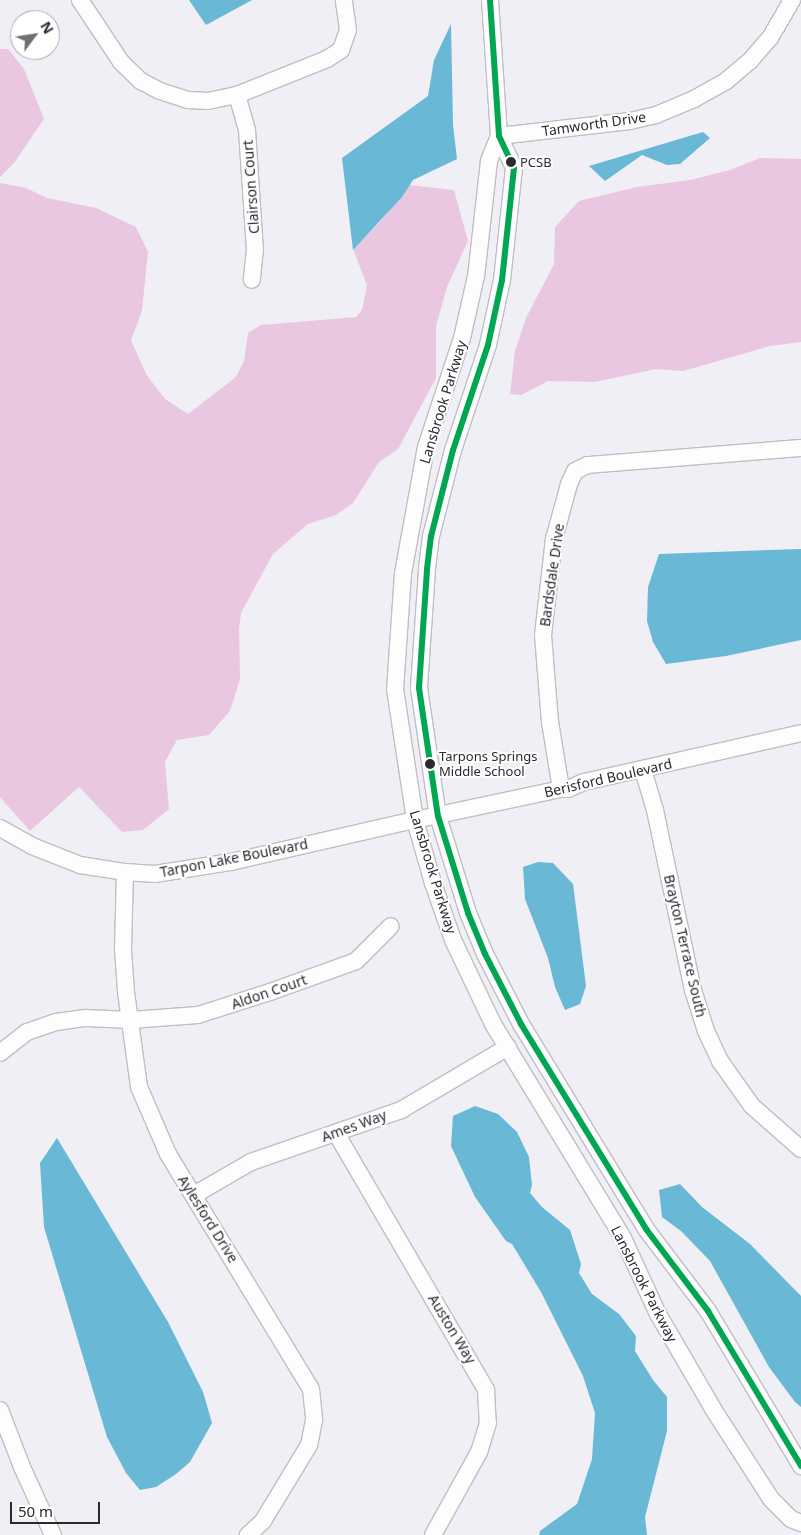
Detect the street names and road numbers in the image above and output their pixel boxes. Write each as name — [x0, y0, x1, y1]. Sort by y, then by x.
street label: Tamworth Drive — [541, 108, 647, 140]
street label: Clairson Court — [239, 140, 263, 234]
street label: Lansbrook Parkway — [416, 338, 470, 466]
street label: Bardsdale Drive — [536, 522, 568, 628]
street label: Berisford Boulevard — [542, 755, 674, 801]
street label: Lansbrook Parkway — [406, 808, 460, 936]
street label: Tarpon Lake Boulevard — [159, 835, 309, 881]
street label: Brayton Terrace South — [660, 873, 710, 1019]
street label: Aldon Court — [229, 971, 309, 1013]
street label: Ames Way — [319, 1106, 389, 1146]
street label: Aylesford Drive — [174, 1172, 242, 1266]
street label: Lansbrook Parkway — [607, 1223, 681, 1345]
street label: Auston Way — [425, 1291, 479, 1367]

